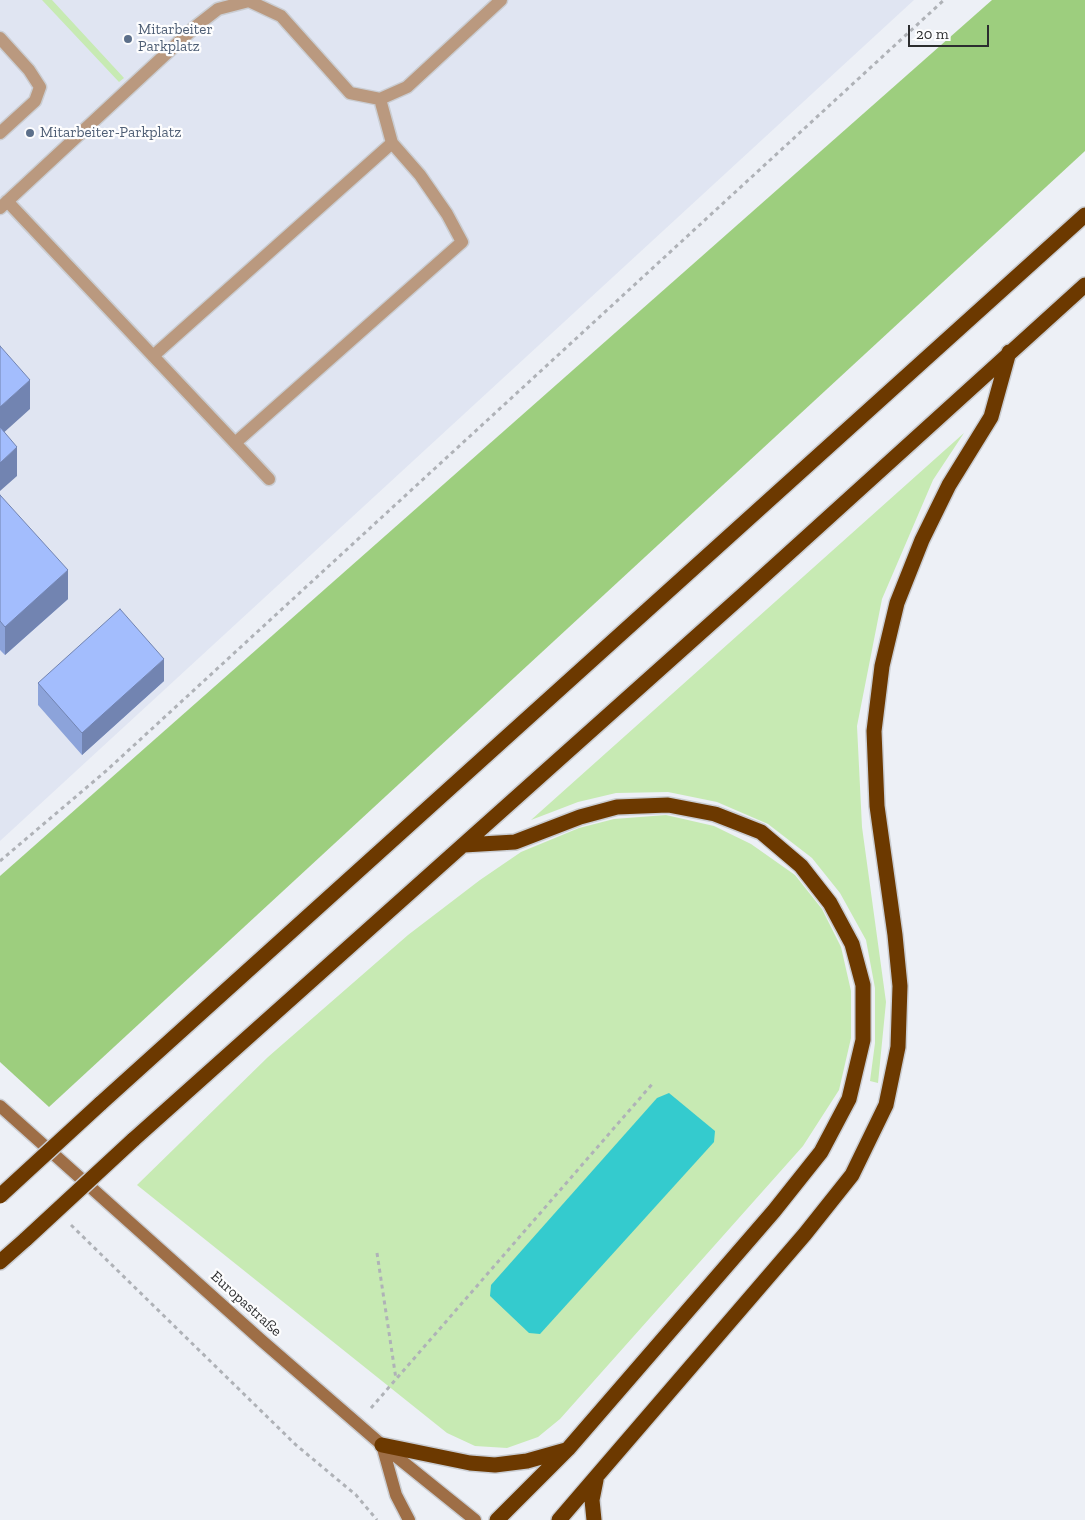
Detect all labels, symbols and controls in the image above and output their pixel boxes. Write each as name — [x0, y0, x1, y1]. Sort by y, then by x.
scale bar — [910, 15, 991, 47]
place label: Mitarbeiter Parkplatz — [138, 21, 213, 56]
text: 20 m — [916, 25, 949, 43]
marker: Mitarbeiter Parkplatz — [122, 33, 134, 45]
place label: Mitarbeiter-Parkplatz — [40, 124, 181, 142]
marker: Mitarbeiter-Parkplatz — [24, 127, 36, 139]
street label: Europastraße — [207, 1267, 285, 1341]

